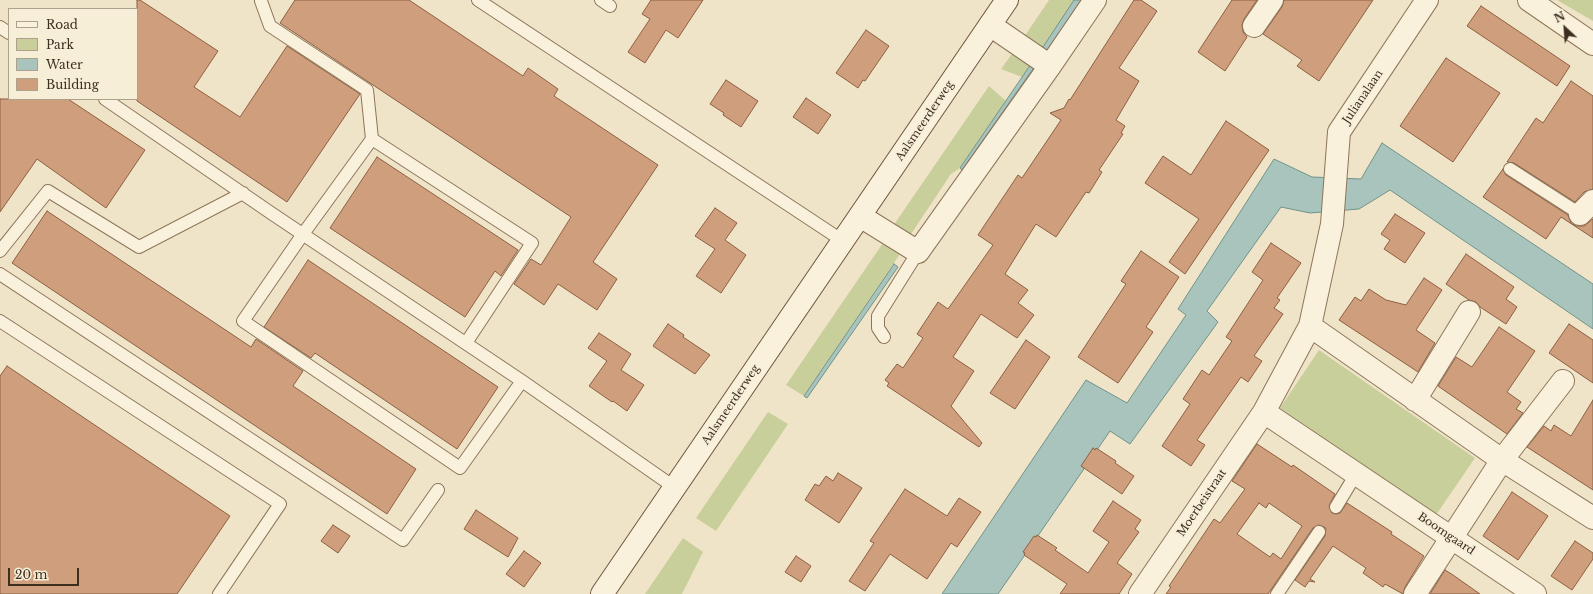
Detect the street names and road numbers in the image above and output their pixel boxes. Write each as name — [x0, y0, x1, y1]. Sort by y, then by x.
street label: Julianalaan — [1340, 68, 1386, 126]
street label: Aalsmeerderweg — [893, 78, 957, 164]
street label: Aalsmeerderweg — [699, 362, 763, 448]
street label: Moerbeistraat — [1175, 467, 1229, 539]
street label: Boomgaard — [1415, 510, 1477, 558]

